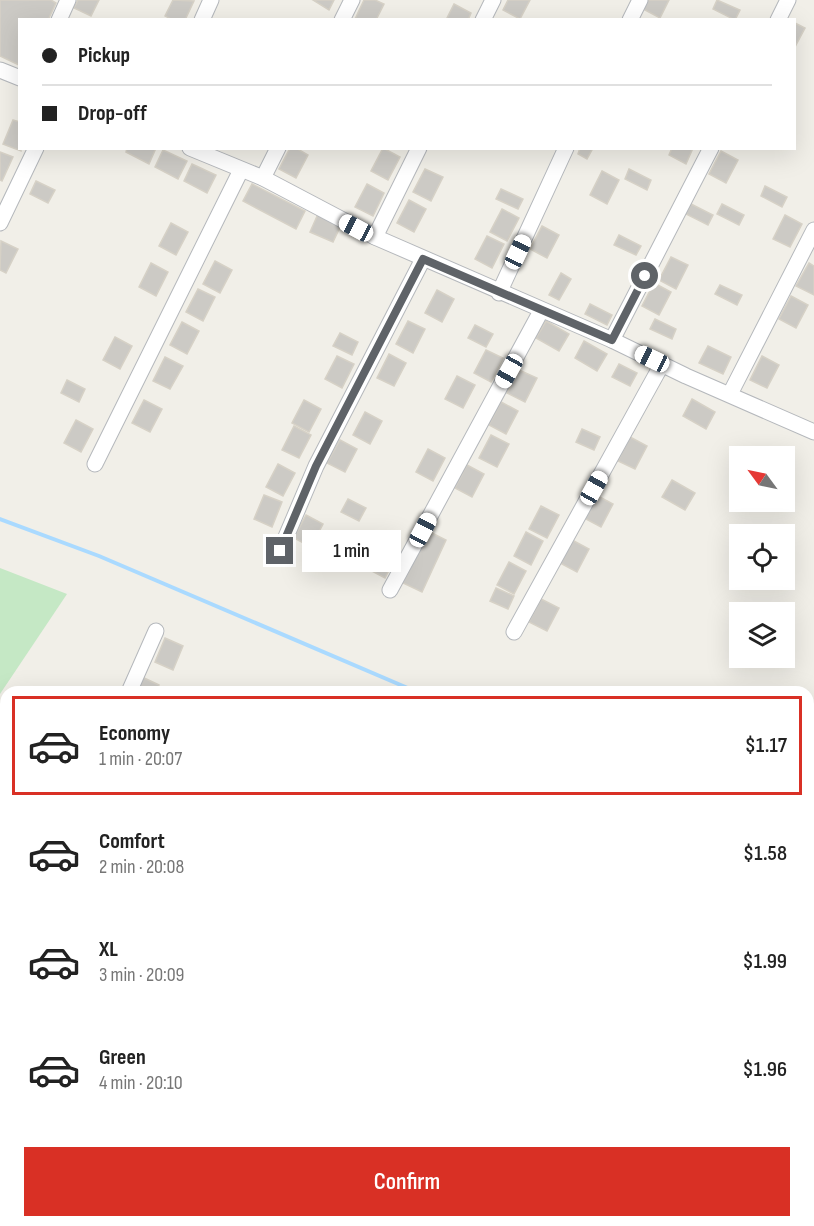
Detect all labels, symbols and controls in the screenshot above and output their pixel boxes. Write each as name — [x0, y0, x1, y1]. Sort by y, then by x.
text: Pickup — [78, 42, 130, 69]
text: Drop-off — [78, 100, 147, 127]
car — [336, 212, 376, 244]
car — [502, 232, 534, 272]
route start — [631, 262, 658, 289]
car — [632, 343, 672, 375]
car — [492, 351, 526, 391]
north arrow — [729, 446, 795, 512]
map controls — [729, 446, 795, 668]
car — [577, 468, 611, 508]
car — [407, 510, 439, 550]
button: locate — [729, 524, 795, 590]
callout: 1 min — [301, 530, 400, 572]
route end — [266, 537, 293, 564]
text: 1 min — [333, 539, 370, 563]
button: layers — [729, 602, 795, 668]
icon: car — [27, 719, 81, 773]
text: Economy — [99, 720, 170, 747]
text: $1.17 — [745, 732, 787, 759]
text: 1 min · 20:07 — [99, 747, 182, 771]
icon: car — [27, 827, 81, 881]
text: Comfort — [99, 828, 165, 855]
text: $1.58 — [743, 840, 787, 867]
text: 2 min · 20:08 — [99, 855, 184, 879]
icon: car — [27, 935, 81, 989]
text: XL — [99, 936, 118, 963]
text: $1.99 — [743, 948, 787, 975]
text: 3 min · 20:09 — [99, 963, 184, 987]
icon: car — [27, 1043, 81, 1097]
text: Green — [99, 1044, 146, 1071]
text: $1.96 — [743, 1056, 787, 1083]
text: 4 min · 20:10 — [99, 1071, 183, 1095]
button: Confirm — [24, 1147, 790, 1216]

